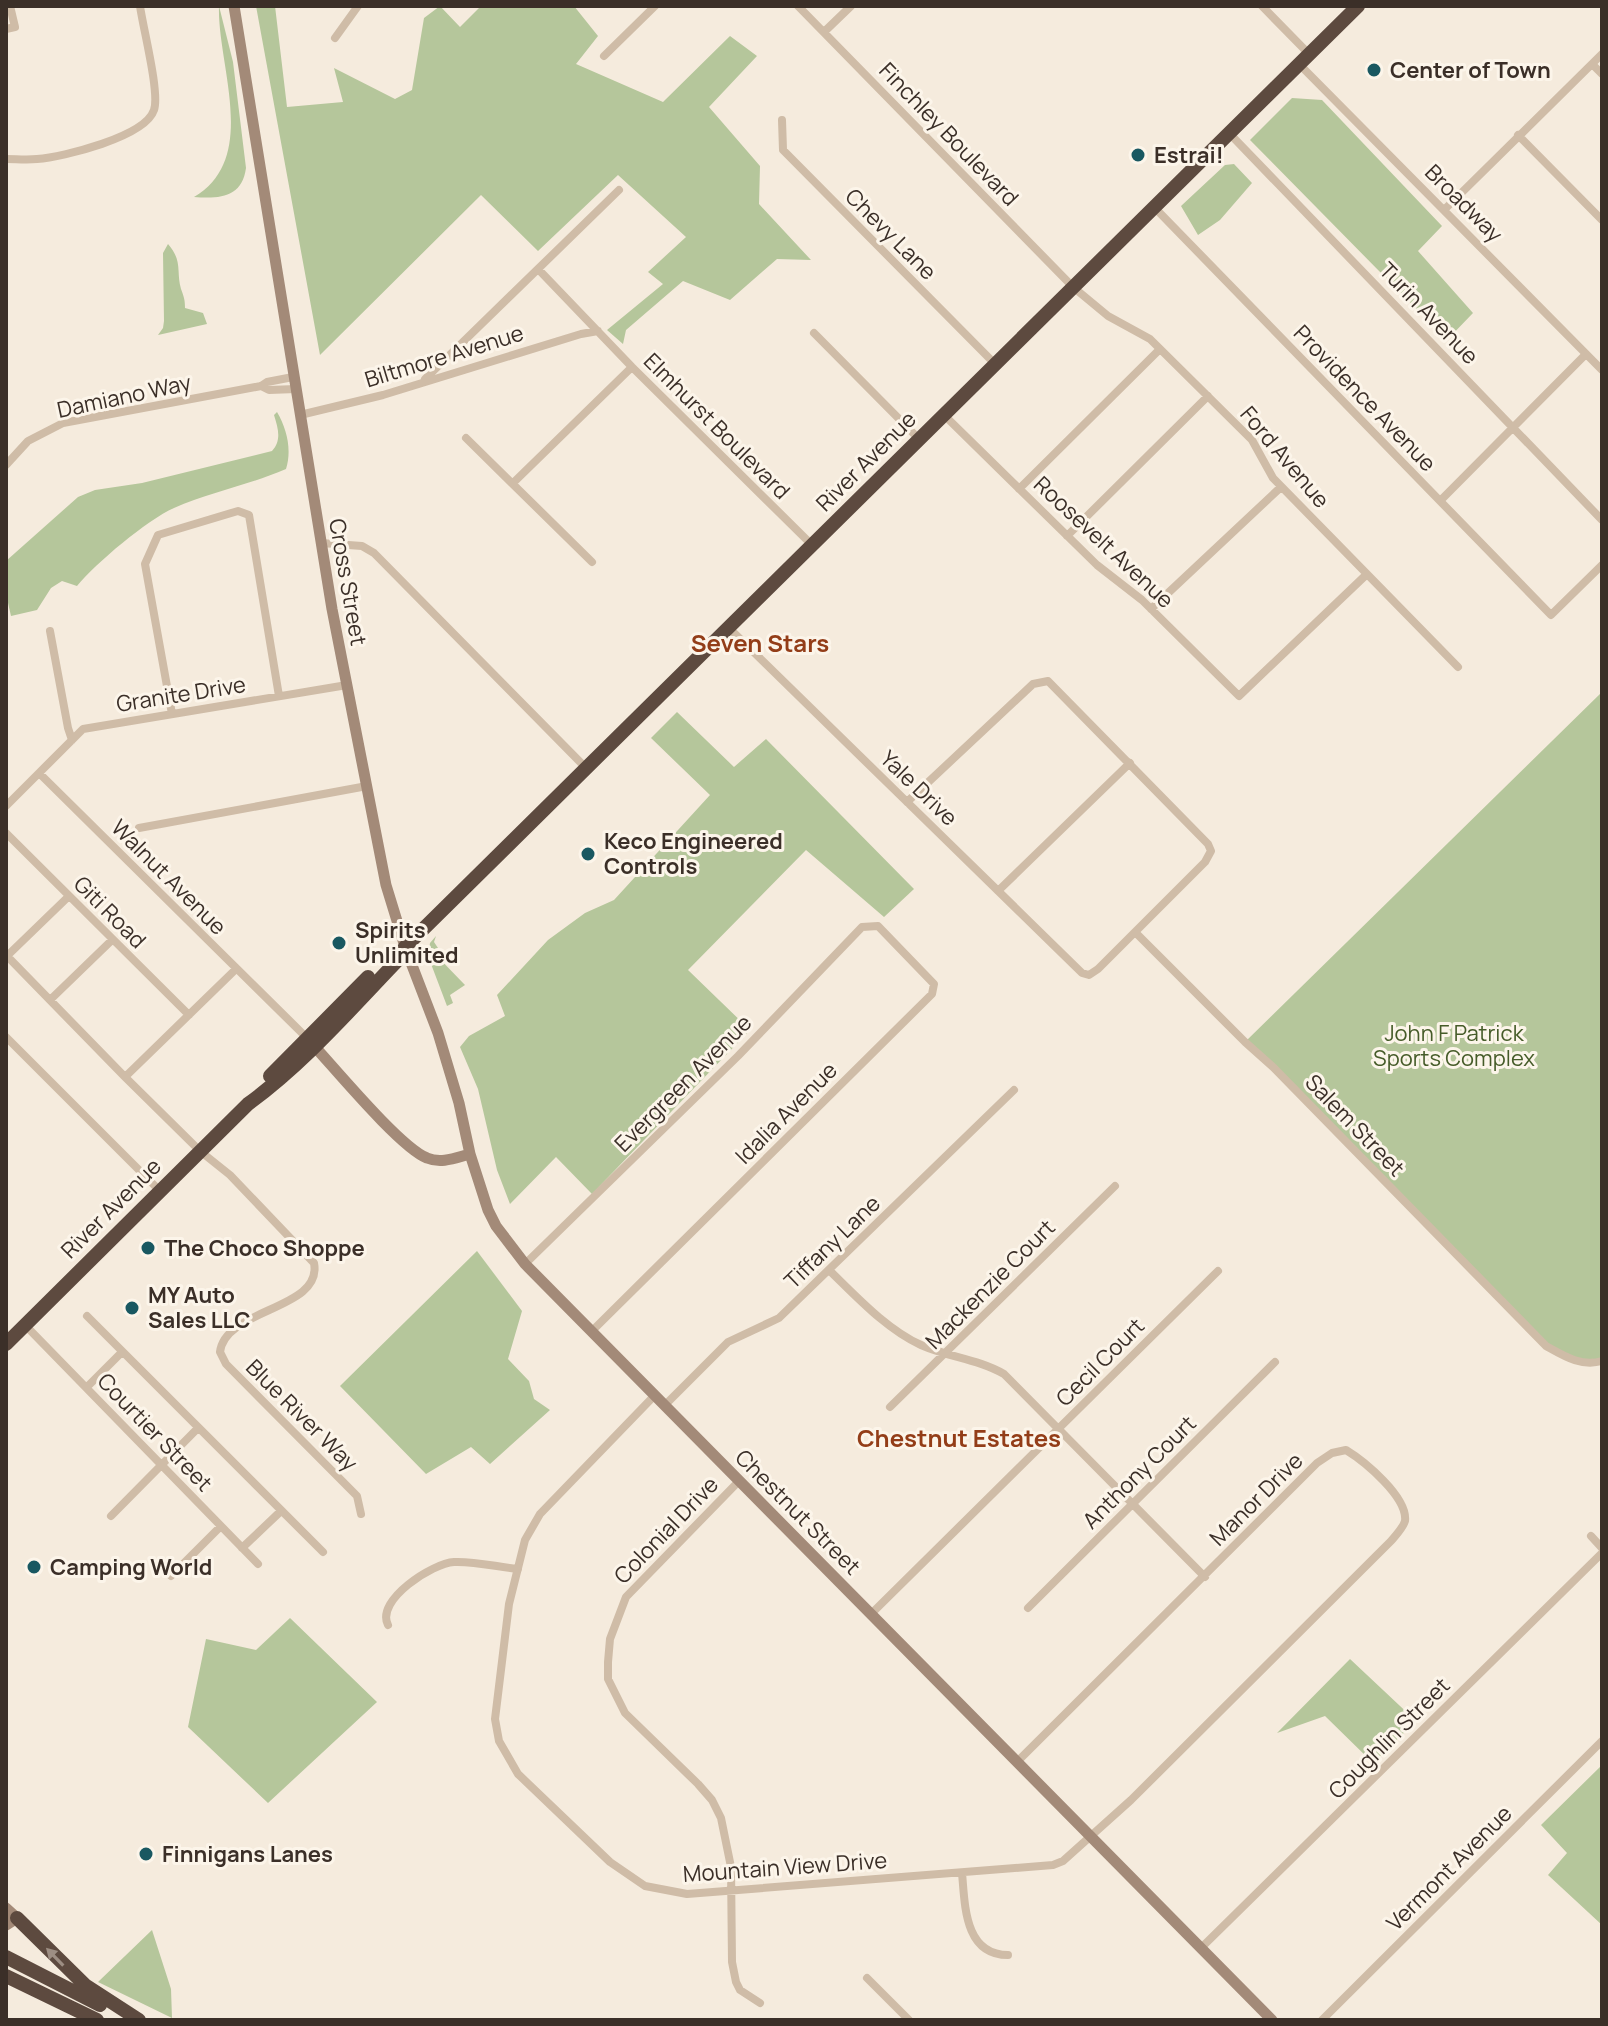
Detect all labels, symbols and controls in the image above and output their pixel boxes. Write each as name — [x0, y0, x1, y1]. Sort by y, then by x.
place label: Center of Town — [1390, 55, 1551, 85]
street label: Finchley Boulevard — [873, 56, 1025, 212]
marker: Center of Town — [1365, 61, 1383, 79]
place label: Estrai! — [1154, 140, 1224, 170]
marker: Estrai! — [1129, 146, 1147, 164]
street label: Broadway — [1418, 157, 1510, 249]
street label: Chevy Lane — [839, 182, 943, 286]
street label: Turin Avenue — [1373, 255, 1485, 371]
street label: Biltmore Avenue — [361, 318, 527, 394]
street label: Providence Avenue — [1287, 318, 1443, 478]
street label: Elmhurst Boulevard — [637, 346, 797, 506]
street label: Damiano Way — [54, 367, 194, 425]
street label: Ford Avenue — [1234, 400, 1337, 514]
street label: River Avenue — [809, 404, 923, 518]
street label: Roosevelt Avenue — [1028, 469, 1181, 615]
street label: Cross Street — [322, 516, 374, 648]
district label: Seven Stars — [691, 626, 829, 659]
street label: Granite Drive — [114, 669, 248, 719]
street label: Yale Drive — [874, 744, 964, 832]
street label: Walnut Avenue — [105, 813, 233, 941]
place label: Keco Engineered Controls — [604, 826, 783, 881]
marker: Keco Engineered Controls — [579, 845, 597, 863]
street label: Giti Road — [67, 869, 153, 955]
place label: Spirits Unlimited — [355, 915, 459, 970]
marker: Spirits Unlimited — [330, 934, 348, 952]
street label: Evergreen Avenue — [608, 1008, 758, 1158]
park label: John F Patrick Sports Complex — [1373, 1018, 1535, 1073]
street label: Idalia Avenue — [729, 1055, 844, 1170]
street label: Salem Street — [1299, 1067, 1411, 1183]
street label: River Avenue — [54, 1151, 168, 1265]
street label: Tiffany Lane — [777, 1189, 887, 1295]
street label: Mackenzie Court — [919, 1213, 1061, 1355]
place label: The Choco Shoppe — [164, 1233, 365, 1263]
marker: The Choco Shoppe — [139, 1239, 157, 1257]
place label: MY Auto Sales LLC — [148, 1280, 251, 1335]
marker: MY Auto Sales LLC — [123, 1299, 141, 1317]
street label: Cecil Court — [1049, 1311, 1151, 1413]
street label: Blue River Way — [240, 1353, 365, 1478]
street label: Courtier Street — [91, 1366, 219, 1498]
street label: Anthony Court — [1076, 1409, 1202, 1535]
district label: Chestnut Estates — [857, 1421, 1061, 1454]
street label: Chestnut Street — [729, 1443, 867, 1581]
street label: Manor Drive — [1203, 1446, 1309, 1552]
street label: Colonial Drive — [607, 1470, 725, 1590]
place label: Camping World — [50, 1552, 212, 1582]
marker: Camping World — [25, 1558, 43, 1576]
street label: Coughlin Street — [1322, 1671, 1456, 1805]
street label: Vermont Avenue — [1380, 1799, 1518, 1937]
place label: Finnigans Lanes — [162, 1839, 333, 1869]
marker: Finnigans Lanes — [137, 1845, 155, 1863]
street label: Mountain View Drive — [682, 1845, 888, 1889]
one-way arrow — [46, 1948, 65, 1967]

